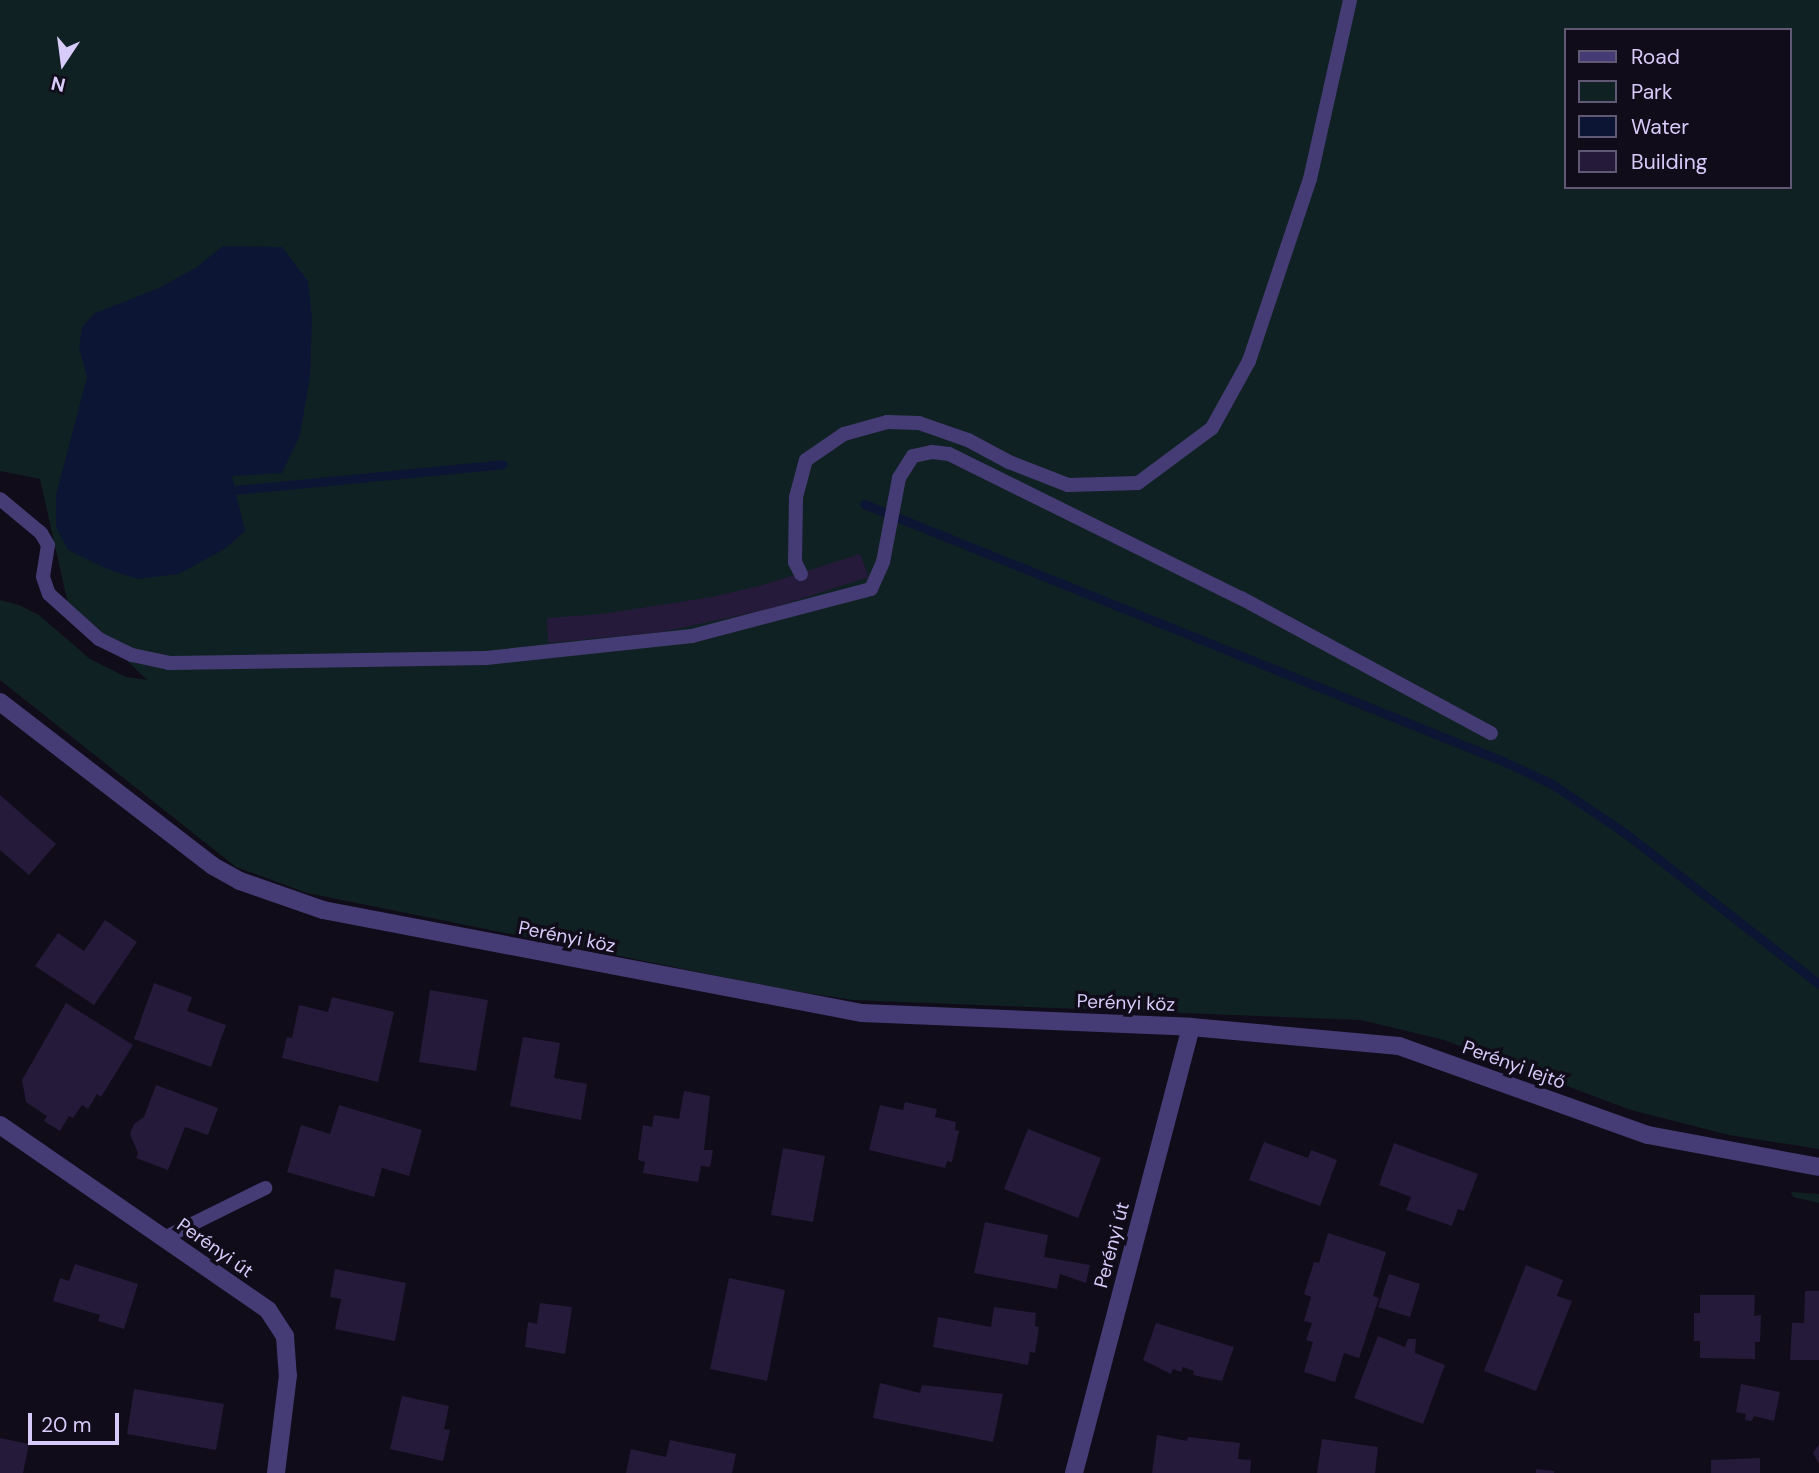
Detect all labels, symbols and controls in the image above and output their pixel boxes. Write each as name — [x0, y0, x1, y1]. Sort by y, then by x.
north arrow — [28, 28, 98, 98]
legend — [1563, 28, 1791, 189]
text: Road — [1631, 43, 1680, 71]
text: N — [49, 70, 68, 98]
text: Park — [1631, 78, 1672, 106]
text: Water — [1631, 113, 1689, 141]
text: Building — [1631, 148, 1707, 176]
street label: Perényi köz — [517, 916, 617, 958]
street label: Perényi köz — [1076, 990, 1176, 1016]
street label: Perényi lejtő — [1460, 1036, 1568, 1094]
street label: Perényi út — [1090, 1200, 1134, 1290]
street label: Perényi út — [172, 1213, 258, 1283]
scale bar — [32, 1400, 122, 1444]
text: 20 m — [41, 1411, 92, 1439]

